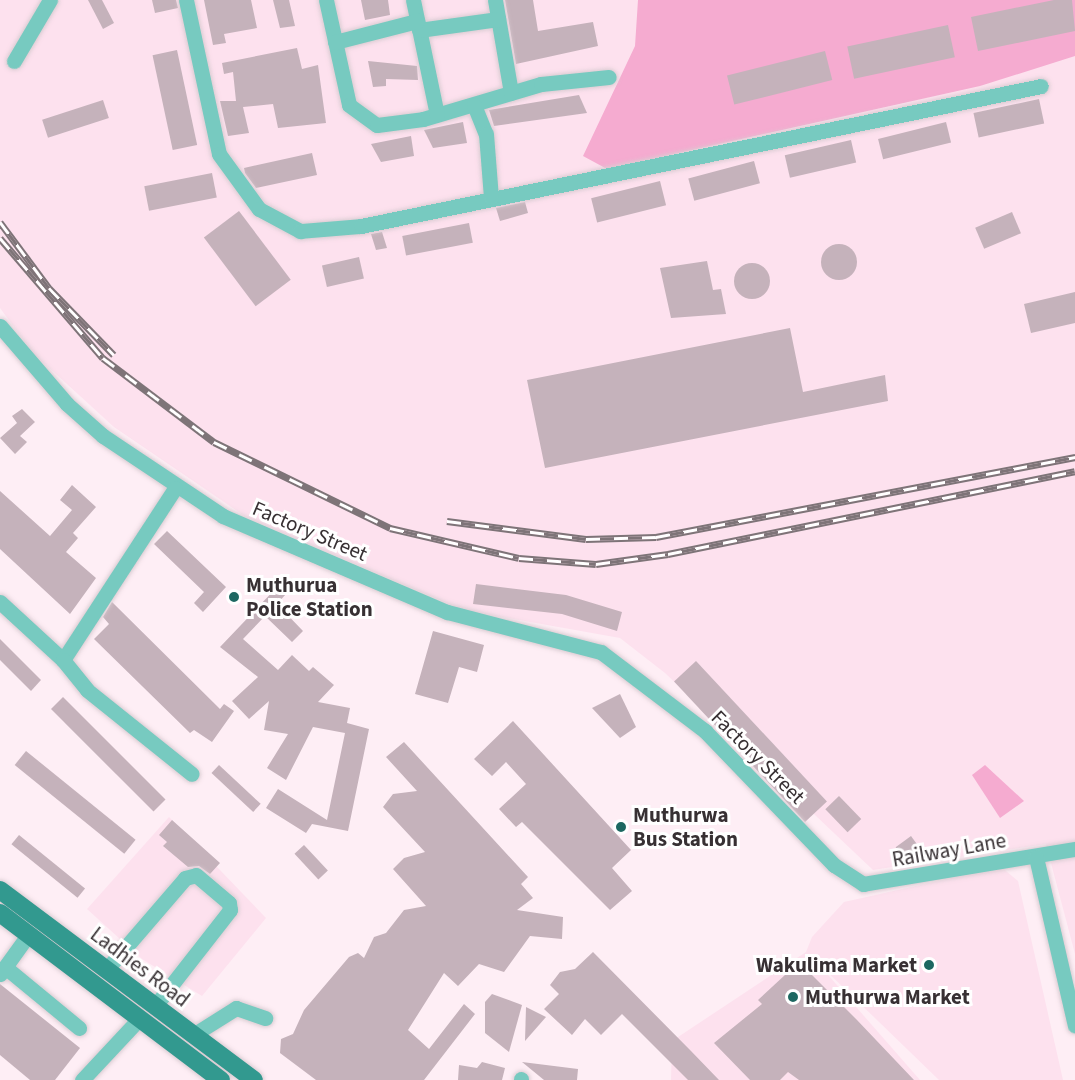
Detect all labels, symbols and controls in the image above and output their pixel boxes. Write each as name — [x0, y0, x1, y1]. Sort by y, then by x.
street label: Factory Street — [249, 496, 371, 566]
place label: Muthurua Police Station — [246, 572, 373, 622]
marker: Muthurua Police Station — [227, 590, 241, 604]
street label: Factory Street — [706, 705, 810, 809]
place label: Muthurwa Bus Station — [633, 802, 738, 852]
marker: Muthurwa Bus Station — [614, 820, 628, 834]
street label: Railway Lane — [890, 828, 1008, 872]
street label: Ladhies Road — [85, 922, 195, 1012]
place label: Wakulima Market — [756, 952, 917, 978]
marker: Wakulima Market — [922, 958, 936, 972]
place label: Muthurwa Market — [805, 984, 970, 1010]
marker: Muthurwa Market — [786, 990, 800, 1004]

